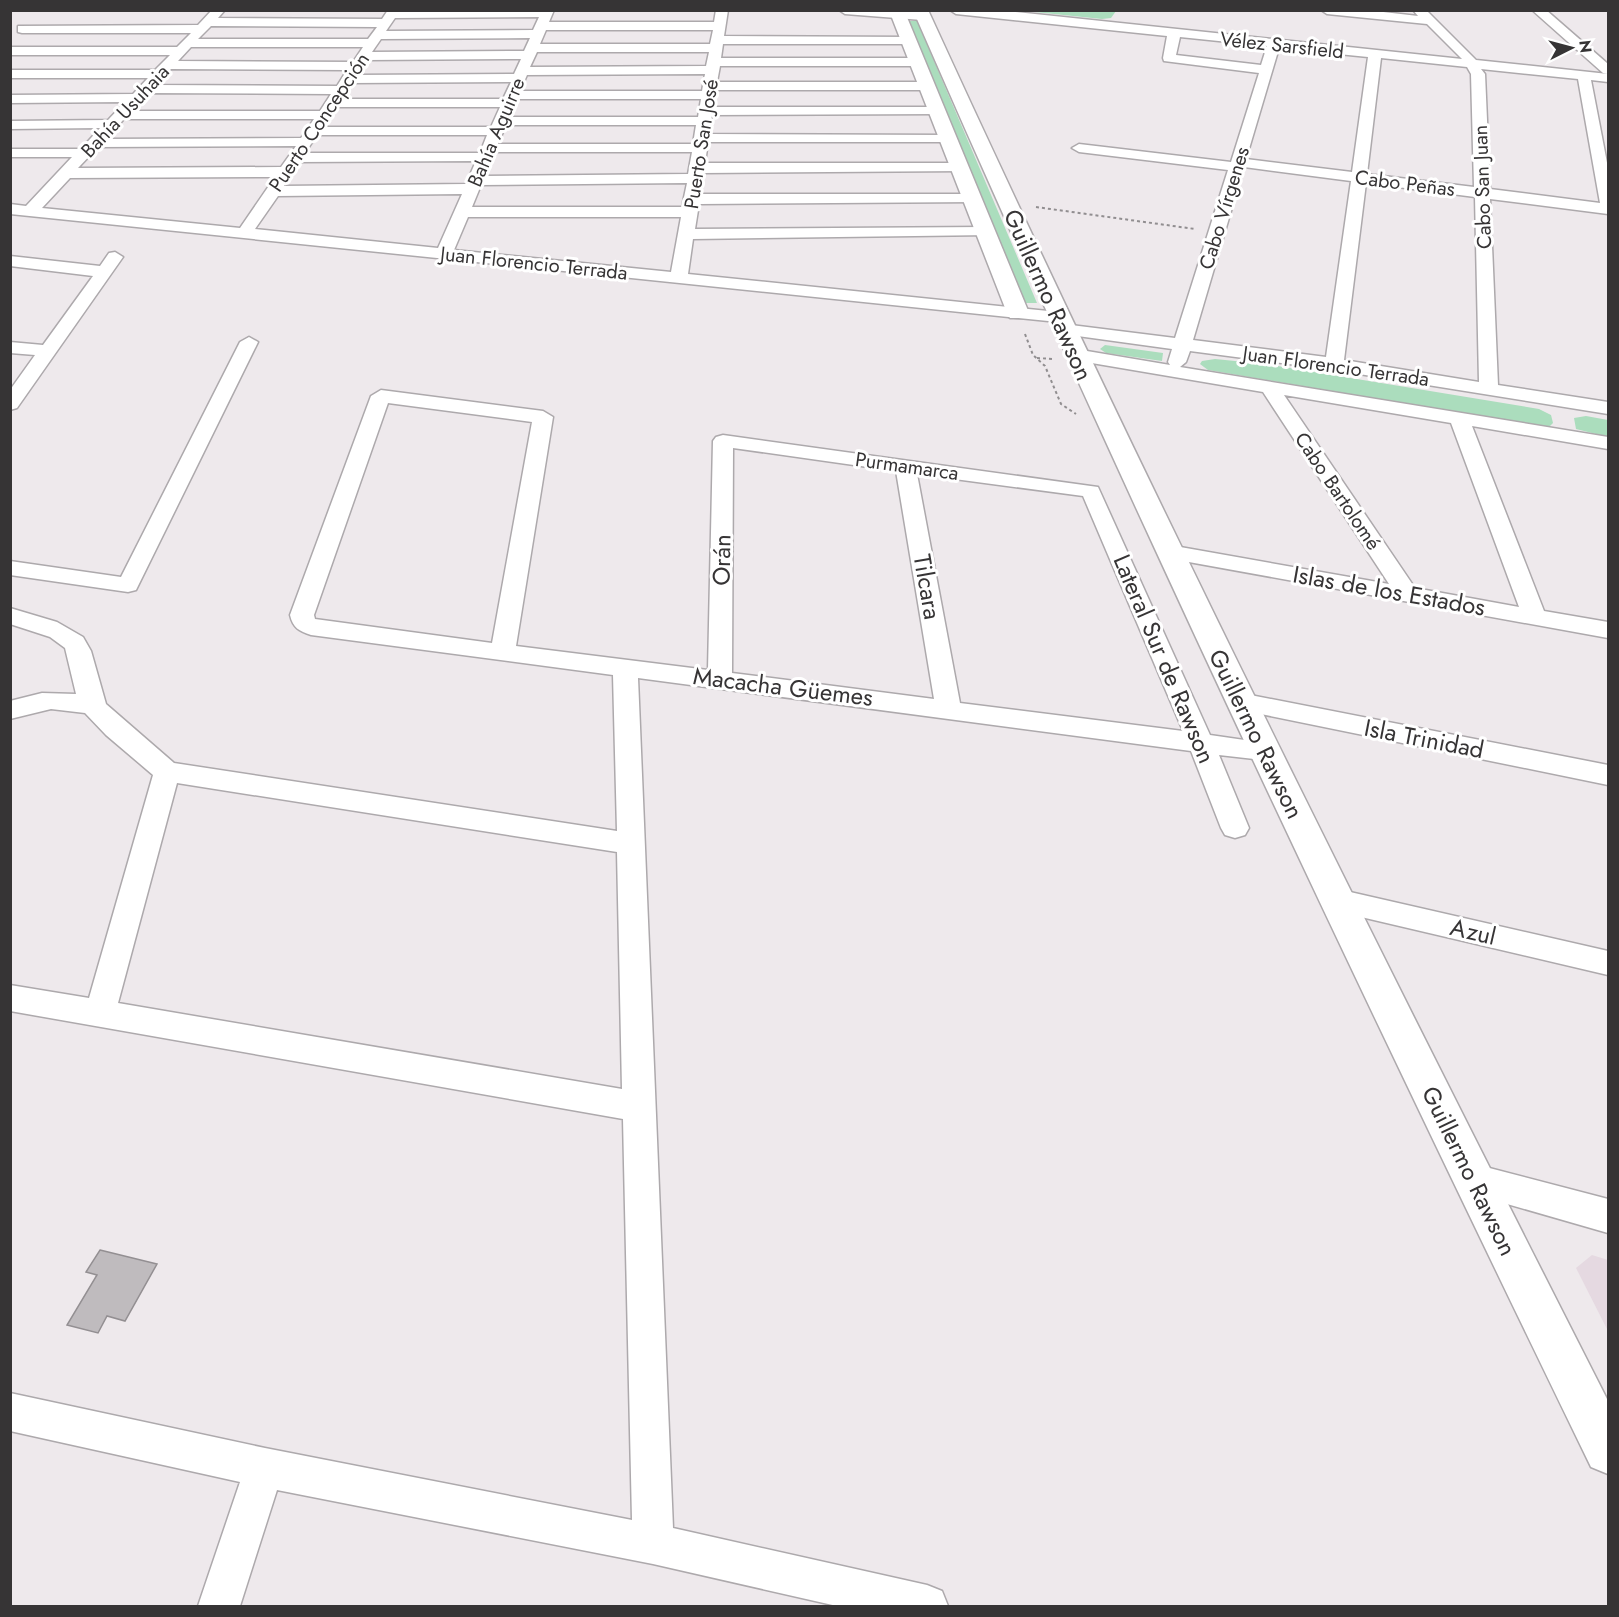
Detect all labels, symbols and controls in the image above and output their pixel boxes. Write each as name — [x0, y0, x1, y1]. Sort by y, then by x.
north arrow — [1541, 18, 1601, 78]
street label: Vélez Sarsfield — [1219, 25, 1345, 66]
text: N — [1573, 39, 1598, 54]
street label: Puerto Concepción — [262, 47, 377, 198]
street label: Bahía Usuhaia — [74, 58, 176, 164]
street label: Bahía Aguirre — [460, 73, 532, 191]
street label: Puerto San José — [677, 77, 726, 211]
street label: Cabo San Juan — [1466, 124, 1499, 250]
street label: Cabo Vírgenes — [1192, 143, 1257, 273]
street label: Cabo Peñas — [1353, 163, 1457, 204]
street label: Guillermo Rawson — [995, 203, 1102, 386]
street label: Juan Florencio Terrada — [436, 239, 629, 288]
street label: Juan Florencio Terrada — [1238, 339, 1431, 394]
street label: Cabo Bartolomé — [1287, 427, 1388, 556]
street label: Purmamarca — [853, 445, 960, 488]
street label: Orán — [704, 534, 739, 586]
street label: Lateral Sur de Rawson — [1105, 549, 1224, 769]
street label: Tilcara — [905, 552, 950, 622]
street label: Islas de los Estados — [1290, 556, 1488, 625]
street label: Guillermo Rawson — [1200, 643, 1313, 824]
street label: Macacha Güemes — [691, 658, 875, 715]
street label: Isla Trinidad — [1361, 710, 1487, 767]
street label: Azul — [1447, 909, 1499, 954]
street label: Guillermo Rawson — [1413, 1080, 1526, 1261]

